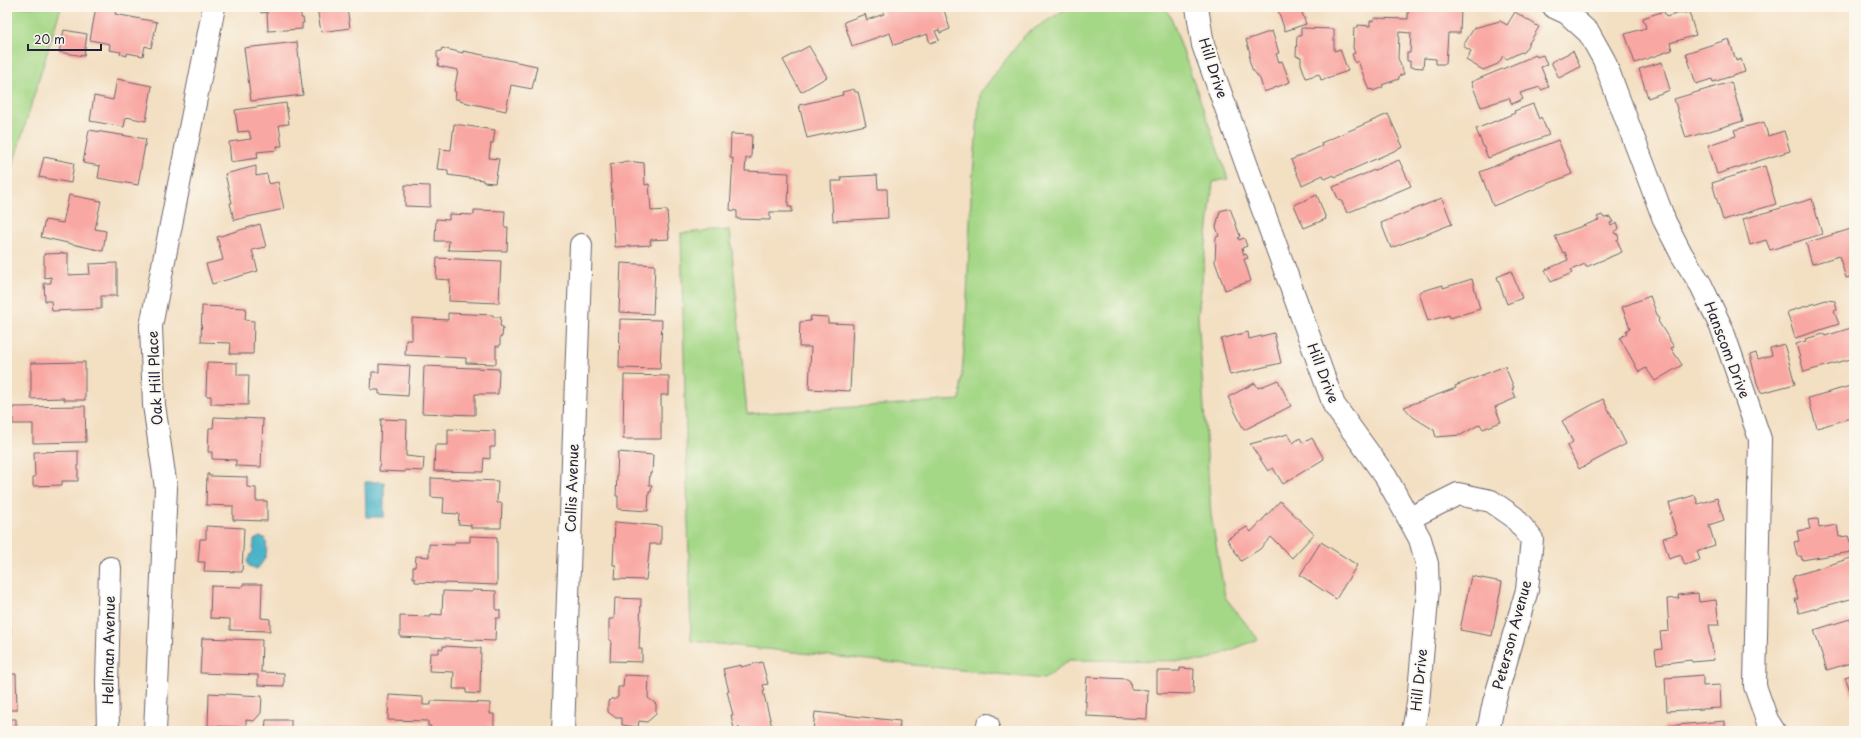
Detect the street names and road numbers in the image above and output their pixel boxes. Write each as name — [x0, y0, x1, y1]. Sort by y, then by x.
street label: Hill Drive — [1194, 35, 1233, 101]
street label: Hanscom Drive — [1699, 298, 1756, 401]
street label: Oak Hill Place — [142, 330, 167, 426]
street label: Hill Drive — [1302, 340, 1345, 406]
street label: Collis Avenue — [559, 443, 584, 533]
street label: Peterson Avenue — [1487, 577, 1536, 692]
street label: Hellman Avenue — [97, 595, 120, 705]
street label: Hill Drive — [1405, 648, 1432, 712]

